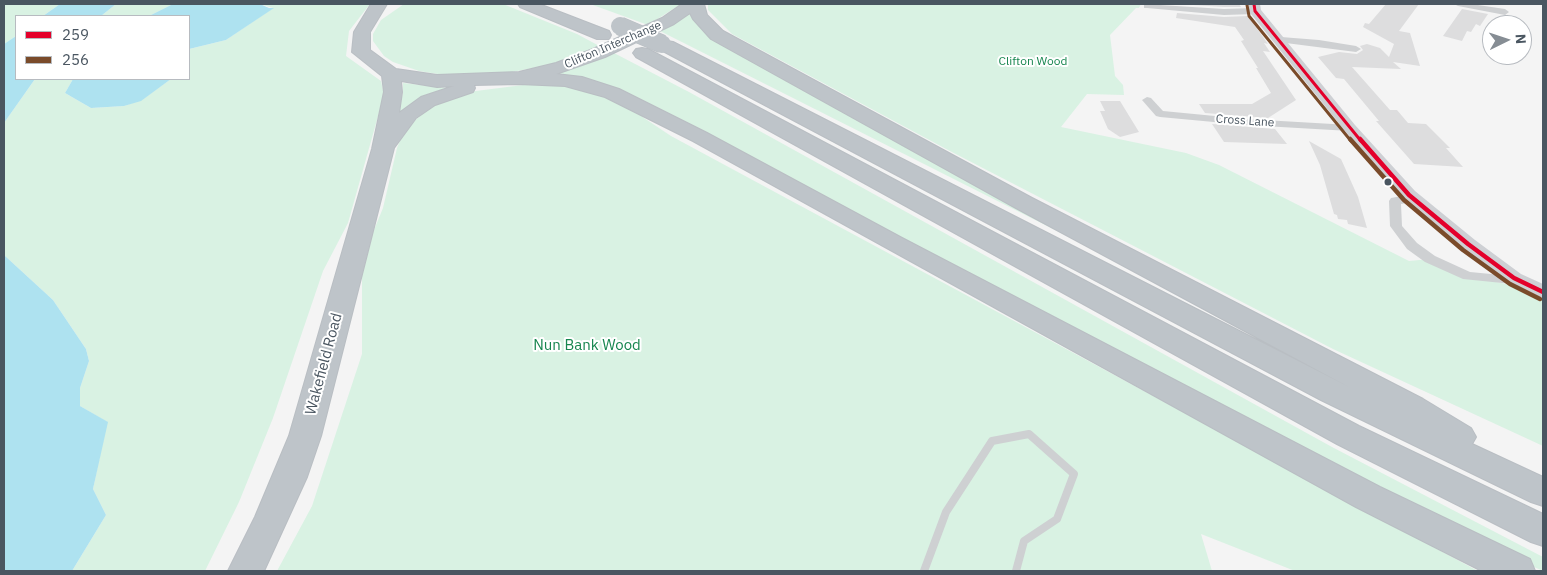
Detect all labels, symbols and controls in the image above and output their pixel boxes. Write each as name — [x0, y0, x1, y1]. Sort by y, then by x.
legend — [15, 15, 190, 80]
north arrow — [1482, 15, 1532, 65]
street label: Clifton Interchange — [562, 18, 664, 72]
text: 259 — [62, 25, 89, 44]
text: N — [1512, 33, 1530, 45]
text: 256 — [62, 50, 89, 69]
park label: Clifton Wood — [998, 55, 1068, 69]
street label: Cross Lane — [1215, 112, 1275, 130]
unlabelled marker — [1383, 177, 1393, 187]
street label: Wakefield Road — [302, 311, 346, 417]
park label: Nun Bank Wood — [533, 337, 641, 355]

